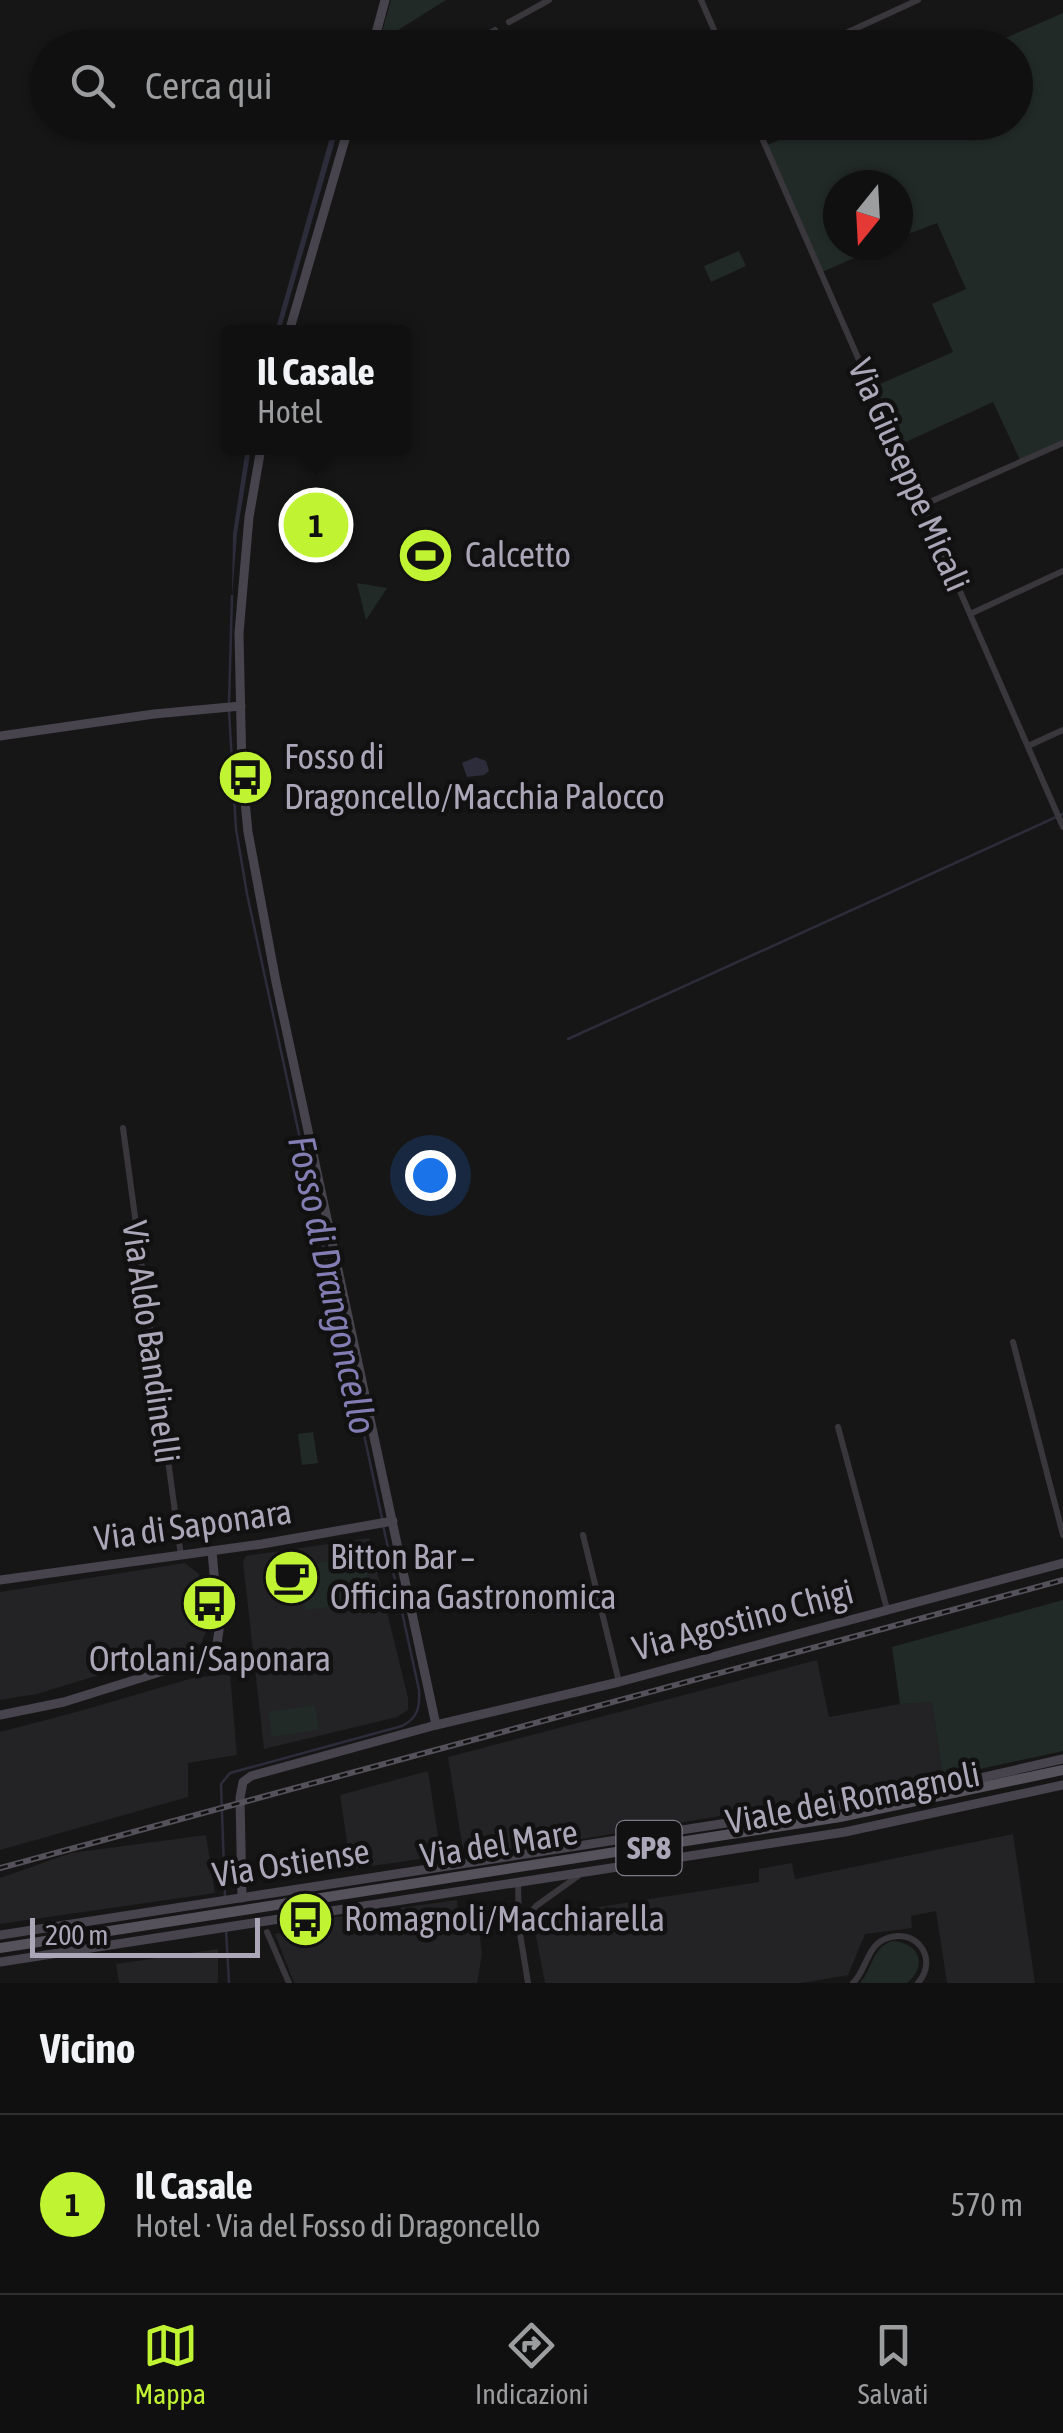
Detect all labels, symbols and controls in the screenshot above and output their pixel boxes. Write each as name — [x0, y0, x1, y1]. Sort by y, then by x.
search box — [30, 30, 1033, 140]
icon: search — [65, 58, 120, 113]
text: Cerca qui — [145, 64, 273, 107]
north arrow — [823, 170, 913, 260]
popup — [221, 325, 411, 455]
text: Il Casale — [257, 350, 375, 393]
street label: Via Giuseppe Micali — [841, 352, 979, 597]
text: Hotel — [257, 393, 323, 430]
pin: 1 — [284, 488, 348, 562]
sports icon: Calcetto — [396, 525, 456, 585]
place label: Calcetto — [465, 534, 571, 574]
place label: Fosso di Dragoncello/Macchia Palocco — [284, 736, 665, 816]
bus stop icon: Fosso di Dragoncello/Macchia Palocco — [215, 747, 275, 807]
water label: Fosso di Drangoncello — [280, 1132, 385, 1438]
your location — [405, 1150, 456, 1201]
street label: Via Aldo Bandinelli — [115, 1218, 189, 1466]
street label: Via di Saponara — [92, 1490, 294, 1558]
place label: Bitton Bar – Officina Gastronomica — [330, 1536, 616, 1616]
cafe icon: Bitton Bar – Officina Gastronomica — [261, 1547, 321, 1607]
street label: Via Agostino Chigi — [628, 1570, 857, 1668]
bus stop icon: Ortolani/Saponara — [180, 1573, 240, 1633]
place label: Ortolani/Saponara — [89, 1638, 331, 1678]
street label: Viale dei Romagnoli — [723, 1753, 983, 1841]
street label: Via del Mare — [417, 1811, 580, 1875]
road number: SP8 — [616, 1821, 682, 1875]
street label: Via Ostiense — [210, 1830, 372, 1894]
bus stop icon: Romagnoli/Macchiarella — [275, 1889, 335, 1949]
place label: Romagnoli/Macchiarella — [344, 1898, 665, 1938]
scale bar — [30, 1913, 260, 1958]
text: 200 m — [45, 1919, 108, 1951]
text: Vicino — [40, 2024, 136, 2072]
text: Il Casale — [135, 2164, 253, 2207]
text: 1 — [65, 2186, 80, 2223]
text: 570 m — [950, 2186, 1023, 2223]
text: Hotel · Via del Fosso di Dragoncello — [135, 2207, 541, 2244]
tab: Mappa — [135, 2318, 206, 2410]
tab: Indicazioni — [475, 2318, 589, 2410]
tab: Salvati — [858, 2318, 928, 2410]

